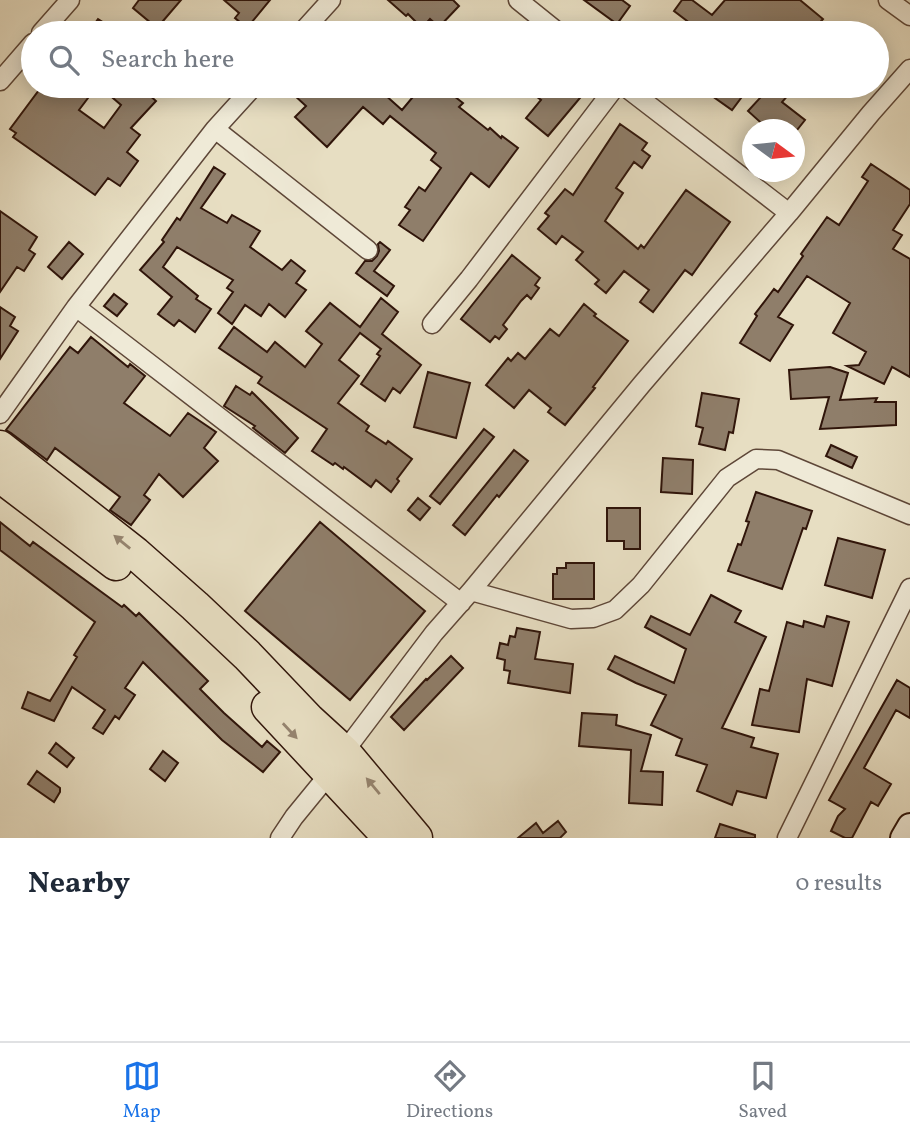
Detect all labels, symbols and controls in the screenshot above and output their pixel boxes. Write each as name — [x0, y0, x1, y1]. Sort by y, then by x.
search box — [21, 21, 889, 98]
icon: search — [45, 41, 83, 79]
text: Search here — [101, 42, 234, 78]
north arrow — [742, 119, 805, 182]
one-way arrow — [113, 535, 131, 550]
one-way arrow — [282, 722, 298, 740]
one-way arrow — [365, 777, 380, 795]
text: Nearby — [28, 863, 130, 905]
text: 0 results — [795, 868, 882, 900]
tab: Map — [123, 1057, 161, 1125]
tab: Directions — [406, 1057, 493, 1125]
tab: Saved — [738, 1057, 787, 1125]

